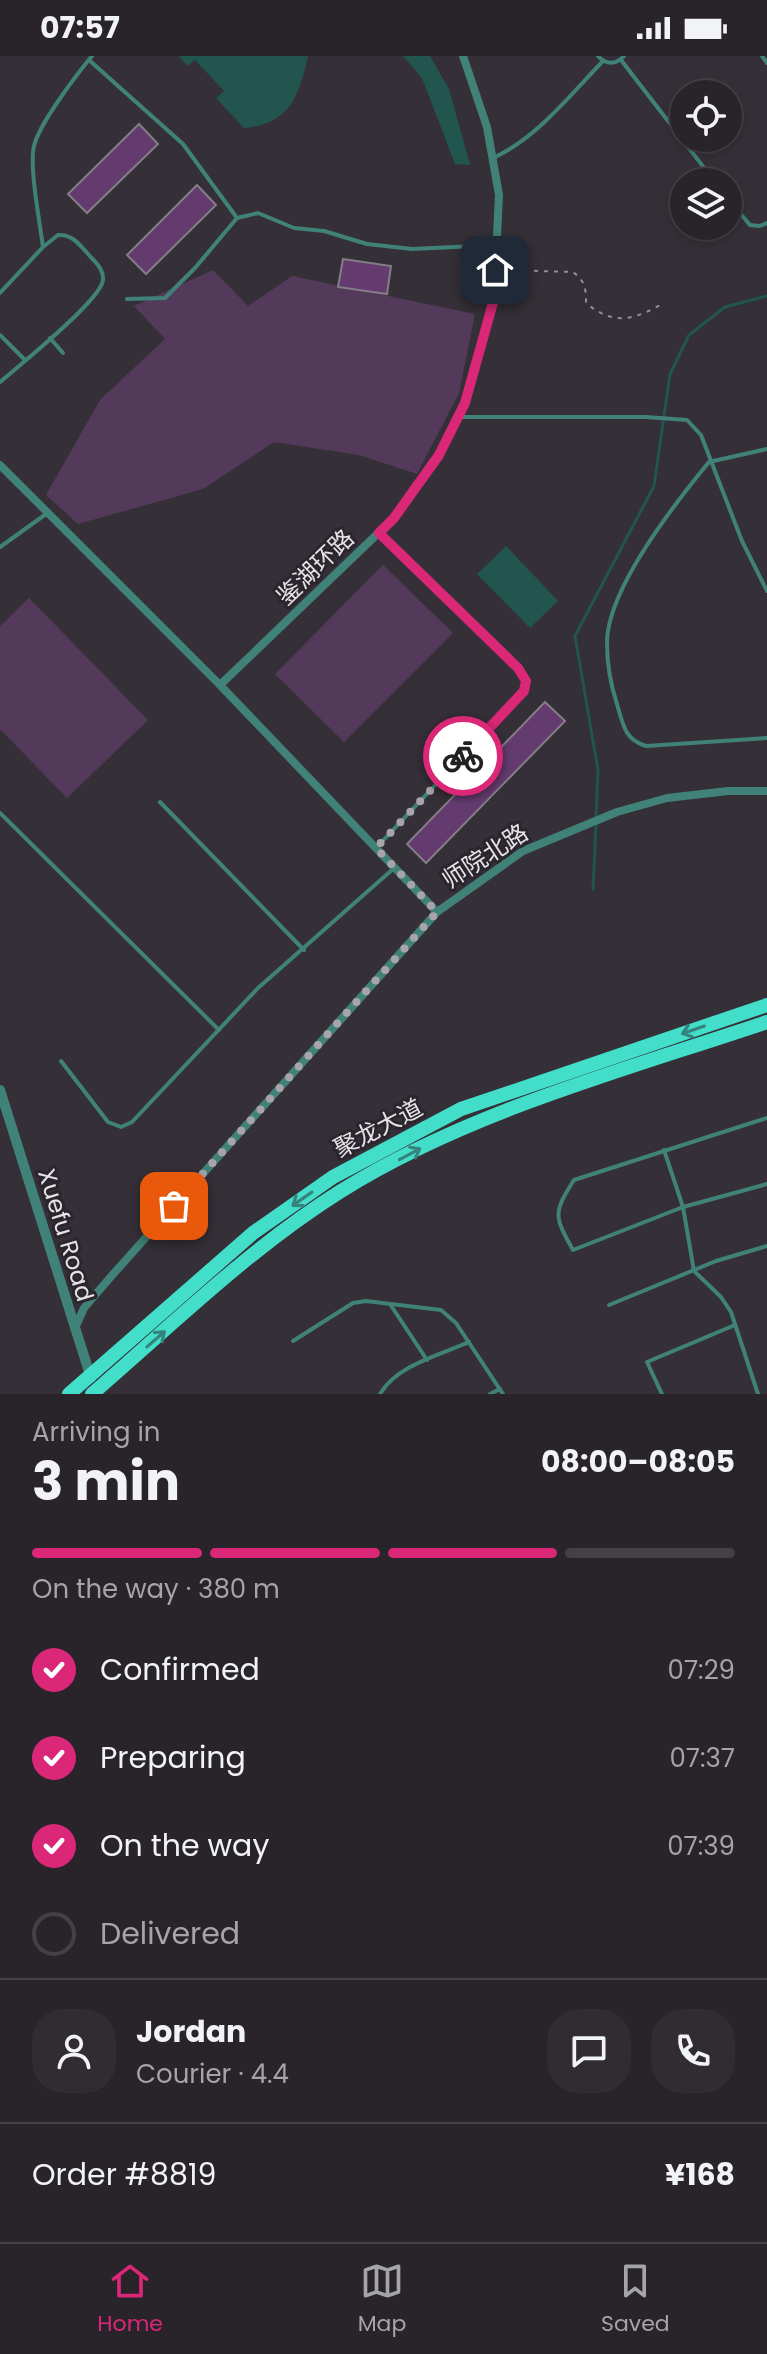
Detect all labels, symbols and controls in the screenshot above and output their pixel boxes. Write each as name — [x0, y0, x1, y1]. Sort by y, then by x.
text: 07:57 — [40, 6, 120, 49]
map controls — [670, 80, 742, 240]
button: locate — [670, 80, 742, 152]
button: layers — [670, 168, 742, 240]
pin — [461, 236, 529, 304]
icon: home — [473, 248, 517, 292]
street label: 鉴湖环路 — [269, 522, 361, 612]
courier — [423, 716, 503, 796]
icon: bike — [441, 734, 485, 778]
street label: 师院北路 — [436, 816, 534, 896]
one-way arrow — [681, 1023, 706, 1038]
street label: 聚龙大道 — [328, 1091, 428, 1165]
one-way arrow — [398, 1146, 422, 1162]
street label: Xuefu Road — [30, 1165, 102, 1305]
pin — [140, 1172, 208, 1240]
icon: bag — [152, 1184, 196, 1228]
one-way arrow — [291, 1191, 313, 1207]
one-way arrow — [145, 1330, 165, 1348]
text: Arriving in — [32, 1414, 161, 1450]
text: 08:00–08:05 — [541, 1440, 735, 1483]
text: 3 min — [32, 1445, 180, 1518]
text: On the way · 380 m — [32, 1571, 280, 1607]
icon: check — [32, 1648, 76, 1692]
text: Confirmed — [100, 1648, 260, 1691]
text: 07:29 — [668, 1652, 735, 1688]
icon: check — [32, 1736, 76, 1780]
text: Preparing — [100, 1736, 246, 1779]
text: 07:37 — [669, 1740, 735, 1776]
icon: check — [32, 1824, 76, 1868]
text: On the way — [100, 1824, 269, 1867]
text: 07:39 — [667, 1828, 735, 1864]
text: Delivered — [100, 1912, 240, 1955]
button: person — [32, 2009, 116, 2093]
button: chat — [547, 2009, 631, 2093]
button: phone — [651, 2009, 735, 2093]
text: Jordan — [136, 2010, 246, 2053]
text: Courier · 4.4 — [136, 2056, 289, 2092]
text: Order #8819 — [32, 2153, 216, 2196]
text: ¥168 — [665, 2153, 735, 2196]
tab: Home — [97, 2259, 163, 2340]
tab: Map — [358, 2259, 406, 2340]
tab: Saved — [601, 2259, 670, 2340]

